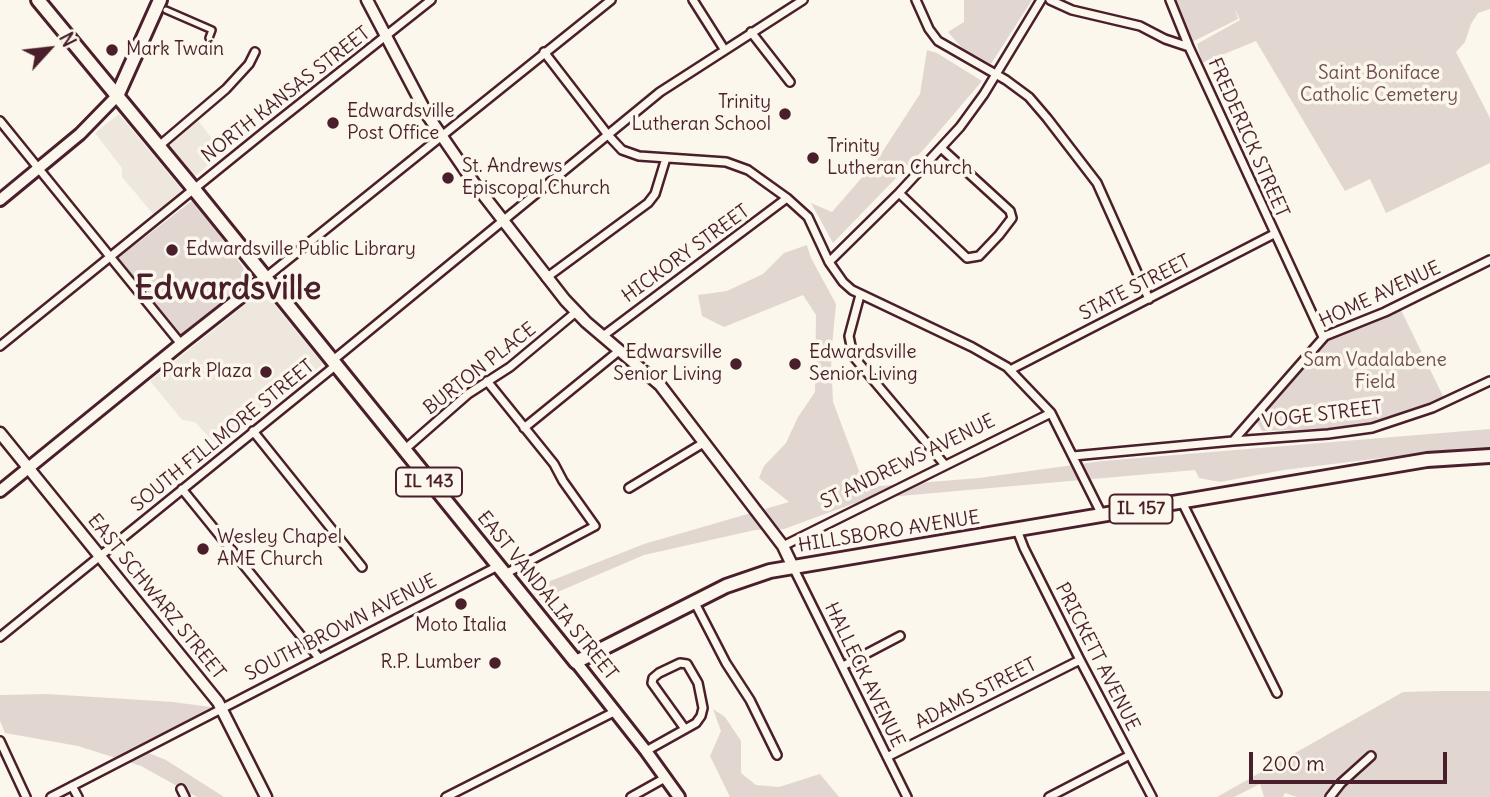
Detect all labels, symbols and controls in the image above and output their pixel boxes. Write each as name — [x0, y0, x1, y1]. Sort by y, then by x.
north arrow — [14, 14, 84, 84]
street label: NORTH KANSAS STREET — [197, 22, 375, 168]
text: N — [54, 28, 81, 51]
place label: Mark Twain — [126, 39, 224, 61]
marker: Mark Twain — [104, 42, 120, 58]
street label: FREDERICK STREET — [1203, 55, 1293, 221]
park label: Saint Boniface Catholic Cemetery — [1300, 63, 1458, 107]
place label: Trinity Lutheran School — [631, 92, 771, 136]
place label: Edwardsville Post Office — [347, 101, 454, 145]
marker: Trinity Lutheran School — [777, 106, 793, 122]
marker: Edwardsville Post Office — [325, 115, 341, 131]
place label: Trinity Lutheran Church — [827, 136, 972, 180]
marker: Trinity Lutheran Church — [805, 150, 821, 166]
place label: St. Andrews Episcopal Church — [462, 156, 610, 200]
marker: St. Andrews Episcopal Church — [440, 170, 456, 186]
street label: HICKORY STREET — [618, 200, 754, 308]
place label: Edwardsville Public Library — [186, 239, 416, 261]
marker: Edwardsville Public Library — [164, 242, 180, 258]
street label: STATE STREET — [1076, 250, 1194, 326]
street label: HOME AVENUE — [1316, 257, 1444, 333]
district label: Edwardsville — [135, 270, 321, 310]
street label: BURTON PLACE — [419, 318, 541, 420]
place label: Edwarsville Senior Living — [613, 342, 722, 386]
place label: Edwardsville Senior Living — [809, 342, 918, 386]
park label: Sam Vadalabene Field — [1303, 350, 1447, 394]
street label: SOUTH FILLMORE STREET — [127, 355, 319, 517]
marker: Edwarsville Senior Living — [728, 356, 744, 372]
marker: Edwardsville Senior Living — [787, 356, 803, 372]
place label: Park Plaza — [162, 361, 252, 383]
marker: Park Plaza — [258, 364, 274, 380]
street label: VOGE STREET — [1261, 396, 1383, 434]
street label: ST ANDREWS AVENUE — [817, 410, 999, 514]
road number: IL 143 — [396, 468, 462, 496]
road number: IL 157 — [1110, 494, 1172, 524]
street label: HILLSBORO AVENUE — [797, 506, 981, 558]
street label: EAST VANDALIA STREET — [472, 507, 622, 685]
street label: EAST SCHWARZ STREET — [82, 510, 230, 684]
place label: Wesley Chapel AME Church — [217, 527, 342, 571]
marker: Wesley Chapel AME Church — [195, 541, 211, 557]
street label: SOUTH BROWN AVENUE — [241, 570, 441, 686]
street label: PRICKETT AVENUE — [1050, 579, 1144, 735]
marker: Moto Italia — [453, 596, 469, 612]
street label: HALLECK AVENUE — [819, 599, 909, 751]
place label: Moto Italia — [415, 615, 507, 637]
place label: R.P. Lumber — [380, 652, 481, 674]
street label: ADAMS STREET — [912, 654, 1040, 734]
marker: R.P. Lumber — [487, 655, 503, 671]
scale bar — [1252, 738, 1450, 782]
text: 200 m — [1262, 750, 1325, 777]

